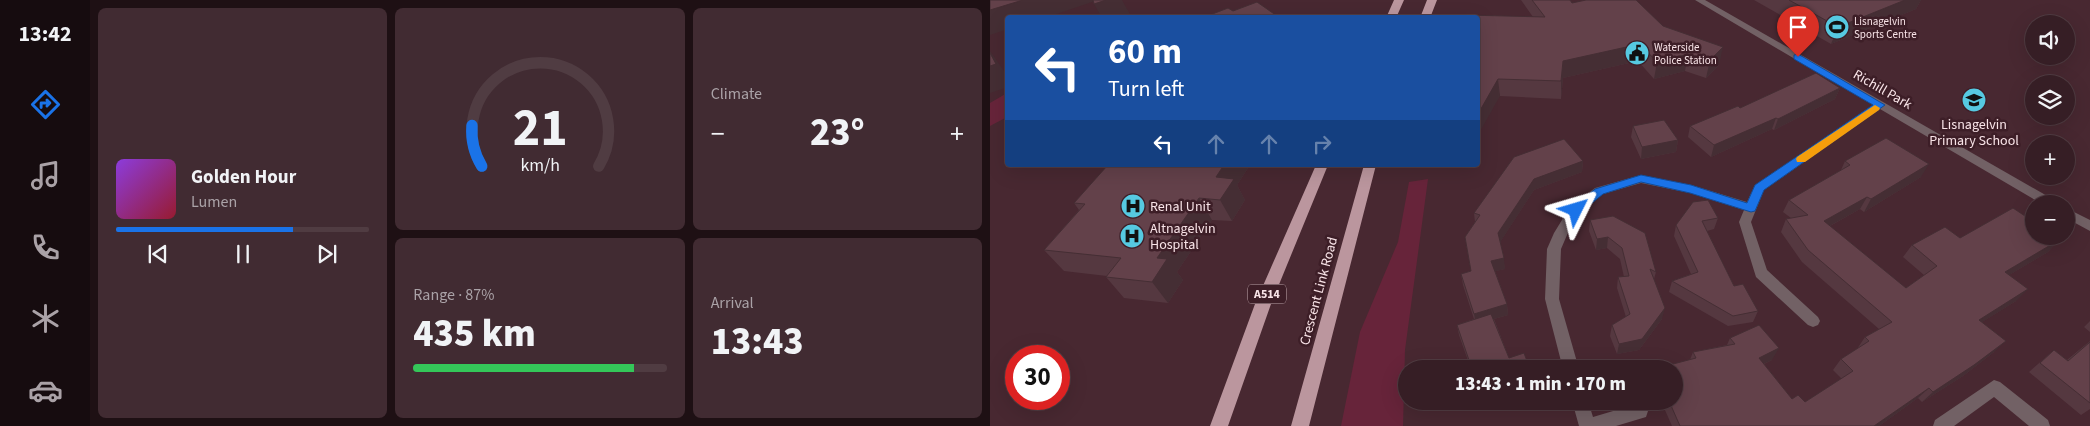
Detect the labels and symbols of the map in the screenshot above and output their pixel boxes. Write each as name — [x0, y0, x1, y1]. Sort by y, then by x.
pin — [1777, 6, 1819, 57]
sports icon: Lisnagelvin Sports Centre — [1824, 14, 1850, 40]
place label: Lisnagelvin Sports Centre — [1854, 14, 1917, 42]
public building icon: Waterside Police Station — [1624, 40, 1650, 66]
place label: Waterside Police Station — [1654, 40, 1717, 68]
street label: Richill Park — [1849, 65, 1916, 115]
school or university icon: Lisnagelvin Primary School — [1961, 87, 1987, 113]
place label: Lisnagelvin Primary School — [1929, 115, 2019, 151]
position arrow — [1549, 183, 1601, 235]
hospital icon: Renal Unit — [1120, 193, 1146, 219]
place label: Renal Unit — [1150, 197, 1211, 217]
place label: Altnagelvin Hospital — [1150, 219, 1216, 255]
hospital icon: Altnagelvin Hospital — [1119, 223, 1145, 249]
street label: Crescent Link Road — [1295, 235, 1343, 348]
road number: A514 — [1248, 284, 1286, 304]
speed limit sign: 30 — [1005, 345, 1070, 410]

